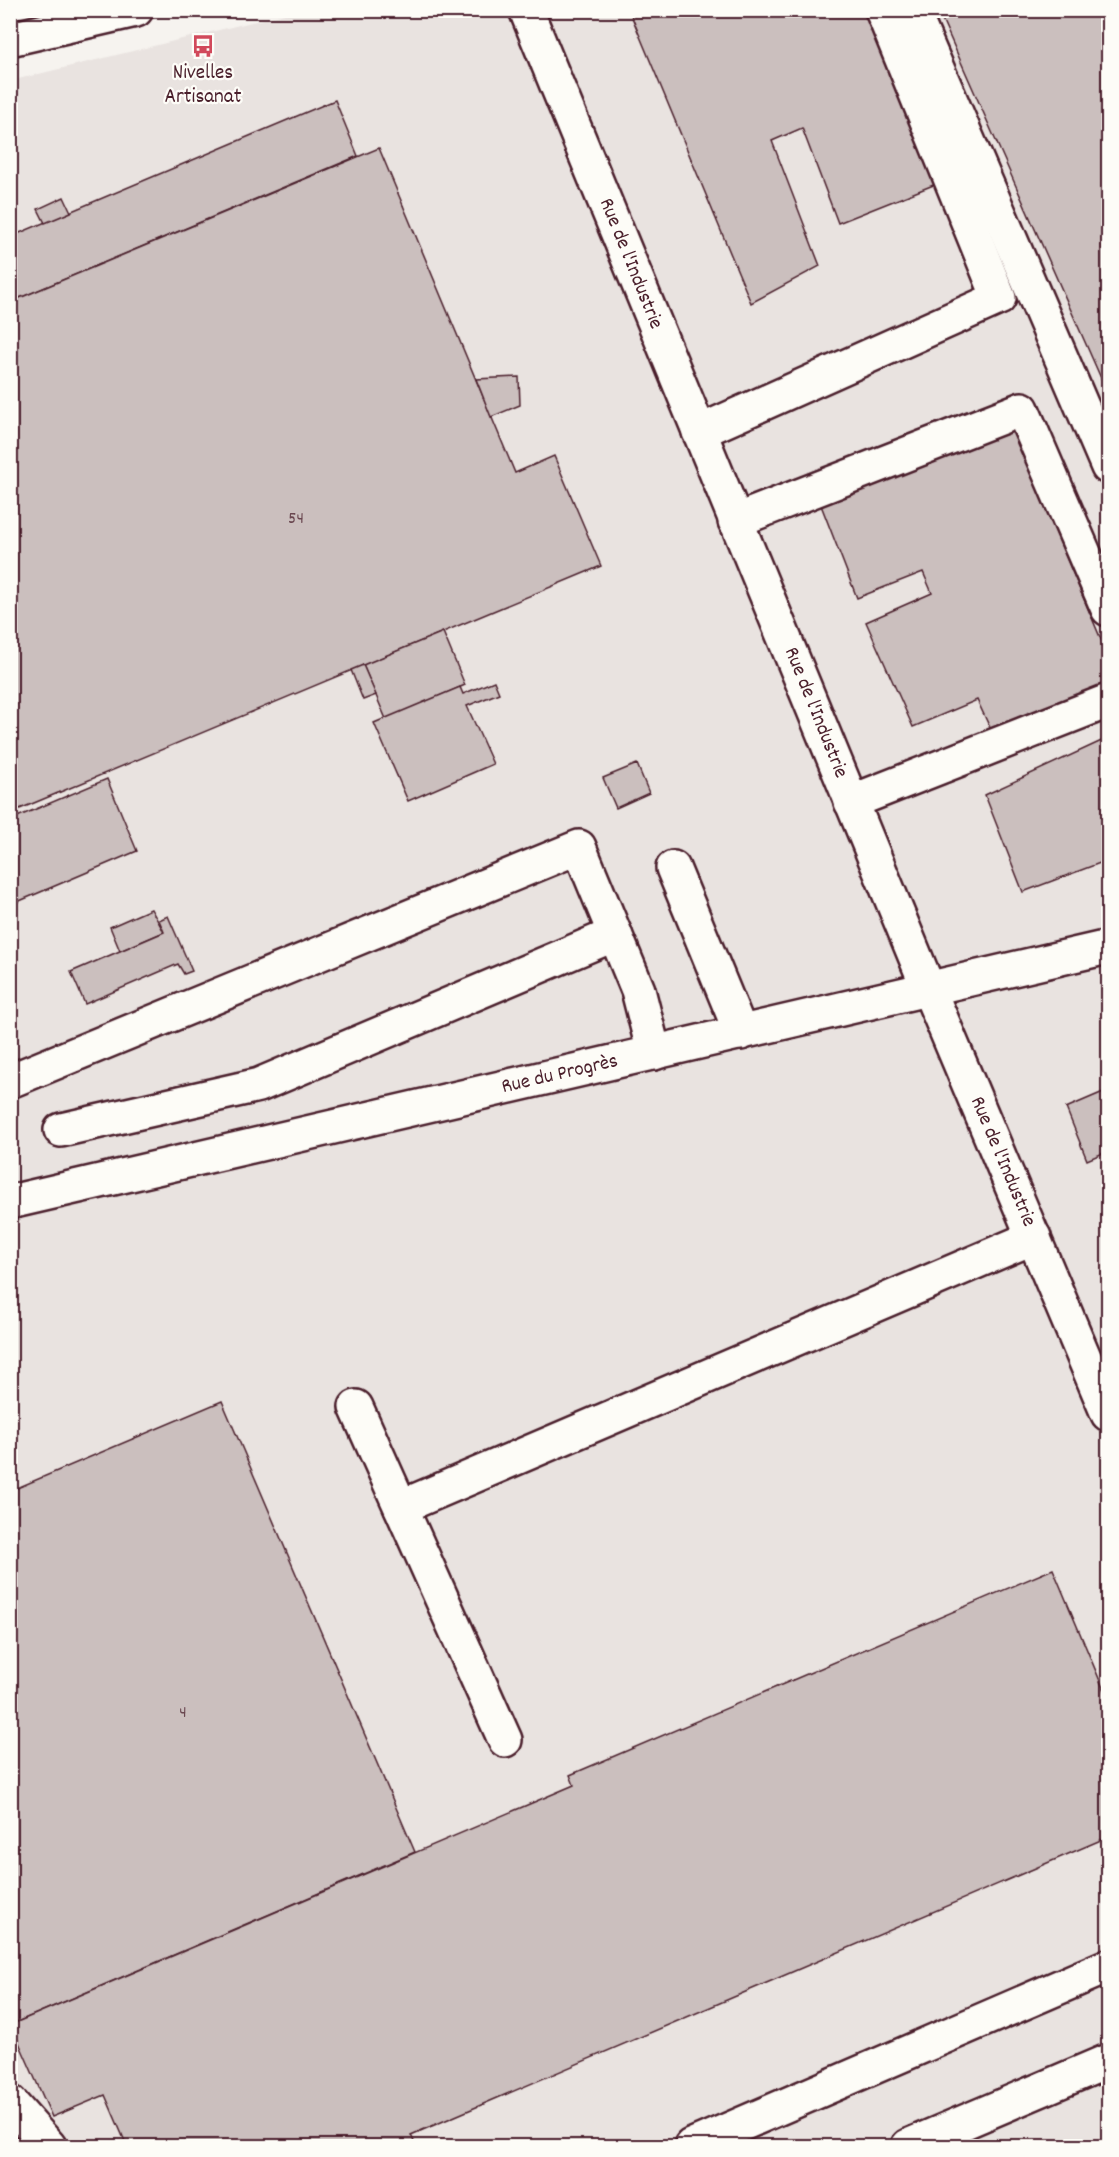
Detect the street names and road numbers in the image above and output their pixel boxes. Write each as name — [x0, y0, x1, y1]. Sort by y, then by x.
street label: Rue de l'Industrie — [590, 194, 670, 334]
street label: Rue de l'Industrie — [775, 643, 855, 783]
street label: Rue du Progrès — [499, 1047, 621, 1103]
street label: Rue de l'Industrie — [961, 1092, 1043, 1232]

